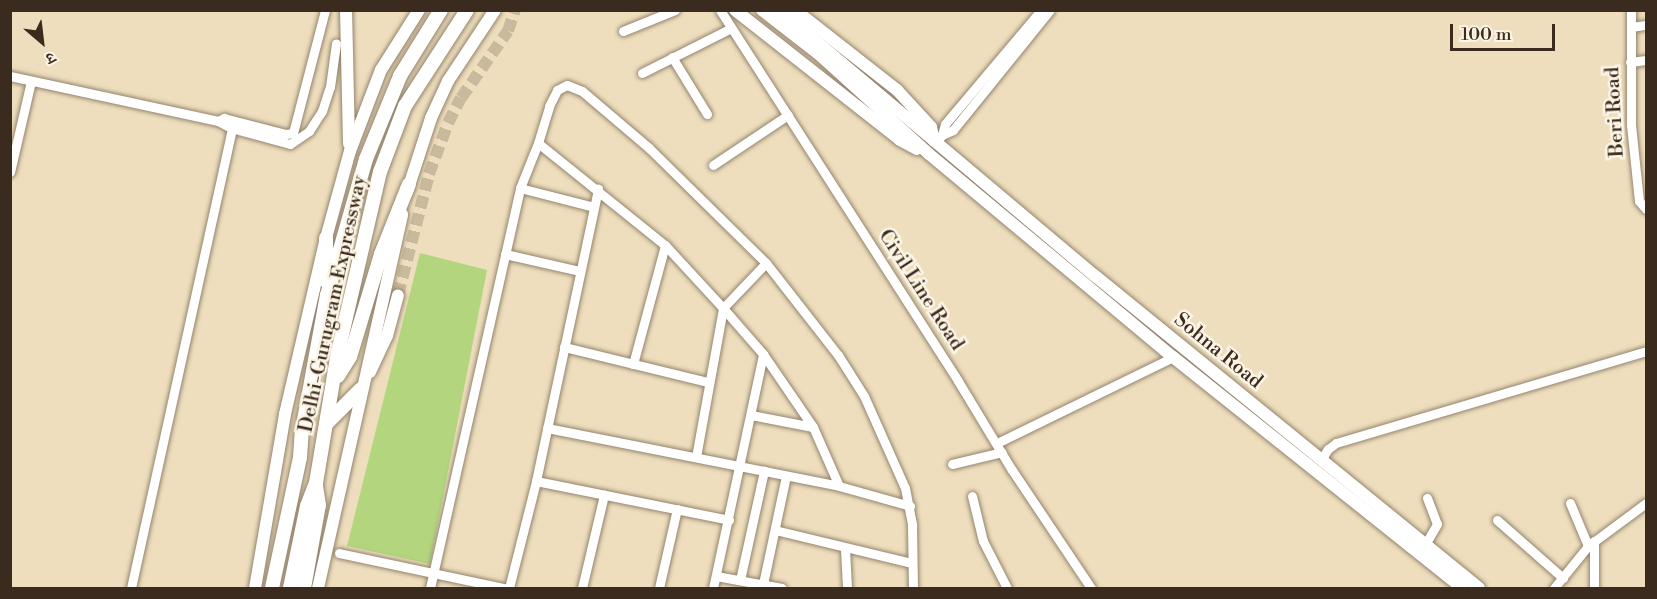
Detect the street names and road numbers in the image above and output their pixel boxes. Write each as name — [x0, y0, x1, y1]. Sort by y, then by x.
street label: Beri Road — [1601, 66, 1629, 158]
street label: Delhi-Gurugram Expressway — [294, 173, 372, 435]
street label: Civil Line Road — [873, 225, 969, 355]
street label: Sohna Road — [1169, 308, 1267, 394]

